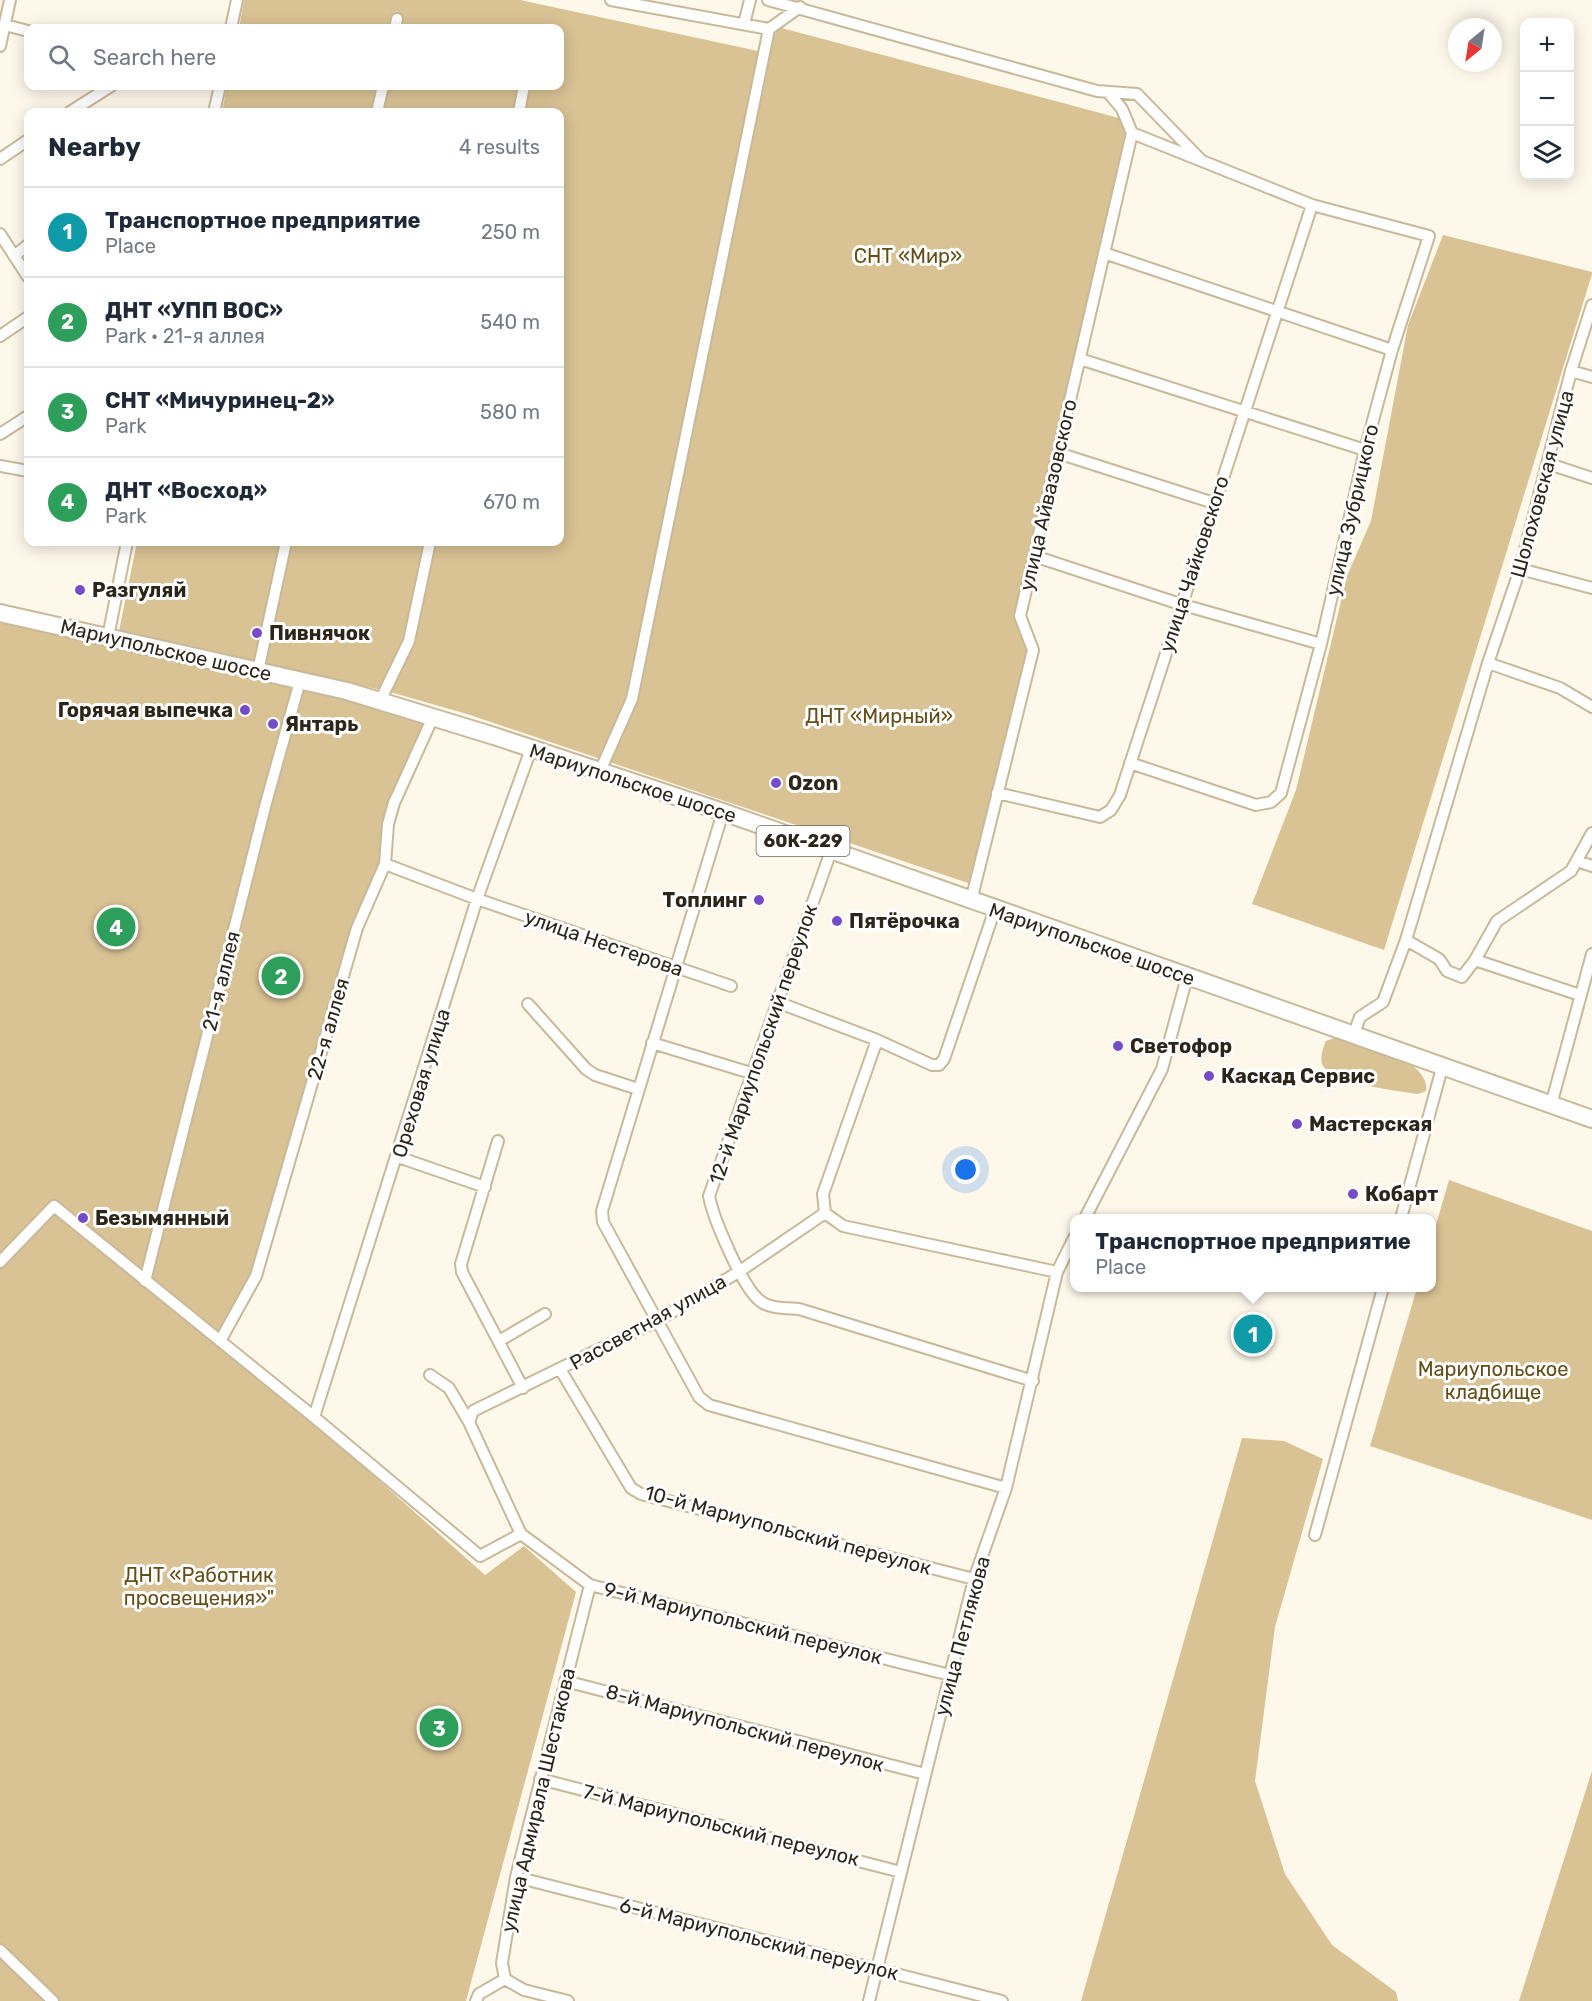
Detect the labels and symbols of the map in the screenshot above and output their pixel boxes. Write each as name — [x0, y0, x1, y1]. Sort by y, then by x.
north arrow — [1448, 18, 1502, 72]
park label: СНТ «Мир» — [854, 244, 962, 268]
street label: Шолоховская улица — [1505, 388, 1579, 580]
street label: улица Айвазовского — [1014, 397, 1082, 593]
street label: улица Зубрицкого — [1321, 422, 1383, 598]
street label: улица Чайковского — [1154, 473, 1234, 655]
place label: Разгуляй — [92, 578, 186, 602]
marker: Разгуляй — [73, 583, 87, 597]
street label: Мариупольское шоссе — [58, 614, 274, 686]
place label: Пивнячок — [269, 621, 370, 645]
marker: Пивнячок — [250, 626, 264, 640]
place label: Горячая выпечка — [58, 698, 233, 722]
marker: Горячая выпечка — [238, 703, 252, 717]
park label: ДНТ «Мирный» — [805, 704, 953, 728]
place label: Янтарь — [285, 712, 358, 736]
marker: Янтарь — [266, 717, 280, 731]
street label: Мариупольское шоссе — [527, 738, 739, 828]
place label: Ozon — [788, 771, 838, 795]
marker: Ozon — [769, 776, 783, 790]
road number: 60К-229 — [756, 826, 850, 856]
place label: Топлинг — [662, 888, 747, 912]
marker: Топлинг — [752, 893, 766, 907]
street label: Мариупольское шоссе — [986, 897, 1198, 991]
street label: 12-й Мариупольский переулок — [704, 901, 822, 1187]
pin: 4 — [96, 904, 136, 950]
street label: улица Нестерова — [522, 905, 686, 981]
place label: Пятёрочка — [849, 909, 960, 933]
marker: Пятёрочка — [830, 914, 844, 928]
street label: 21-я аллея — [197, 929, 245, 1033]
pin: 2 — [262, 954, 300, 998]
street label: 22-я аллея — [302, 975, 354, 1083]
street label: Ореховая улица — [387, 1006, 455, 1160]
place label: Светофор — [1130, 1034, 1232, 1058]
marker: Светофор — [1111, 1039, 1125, 1053]
place label: Каскад Сервис — [1221, 1064, 1375, 1088]
marker: Каскад Сервис — [1202, 1069, 1216, 1083]
place label: Мастерская — [1309, 1112, 1432, 1136]
marker: Мастерская — [1290, 1117, 1304, 1131]
your location — [951, 1155, 980, 1184]
place label: Кобарт — [1365, 1182, 1438, 1206]
marker: Кобарт — [1346, 1187, 1360, 1201]
place label: Безымянный — [95, 1206, 229, 1230]
marker: Безымянный — [76, 1211, 90, 1225]
street label: Рассветная улица — [566, 1269, 730, 1375]
pin: 1 — [1234, 1312, 1272, 1356]
park label: Мариупольское кладбище — [1418, 1357, 1568, 1404]
street label: 10-й Мариупольский переулок — [642, 1480, 934, 1580]
street label: улица Петлякова — [929, 1553, 995, 1719]
park label: ДНТ «Работник просвещения»" — [124, 1563, 274, 1610]
street label: 9-й Мариупольский переулок — [601, 1577, 885, 1669]
street label: улица Адмирала Шестакова — [496, 1665, 580, 1935]
street label: 8-й Мариупольский переулок — [603, 1679, 887, 1777]
pin: 3 — [420, 1706, 458, 1750]
street label: 7-й Мариупольский переулок — [580, 1779, 862, 1871]
street label: 6-й Мариупольский переулок — [617, 1893, 901, 1985]

